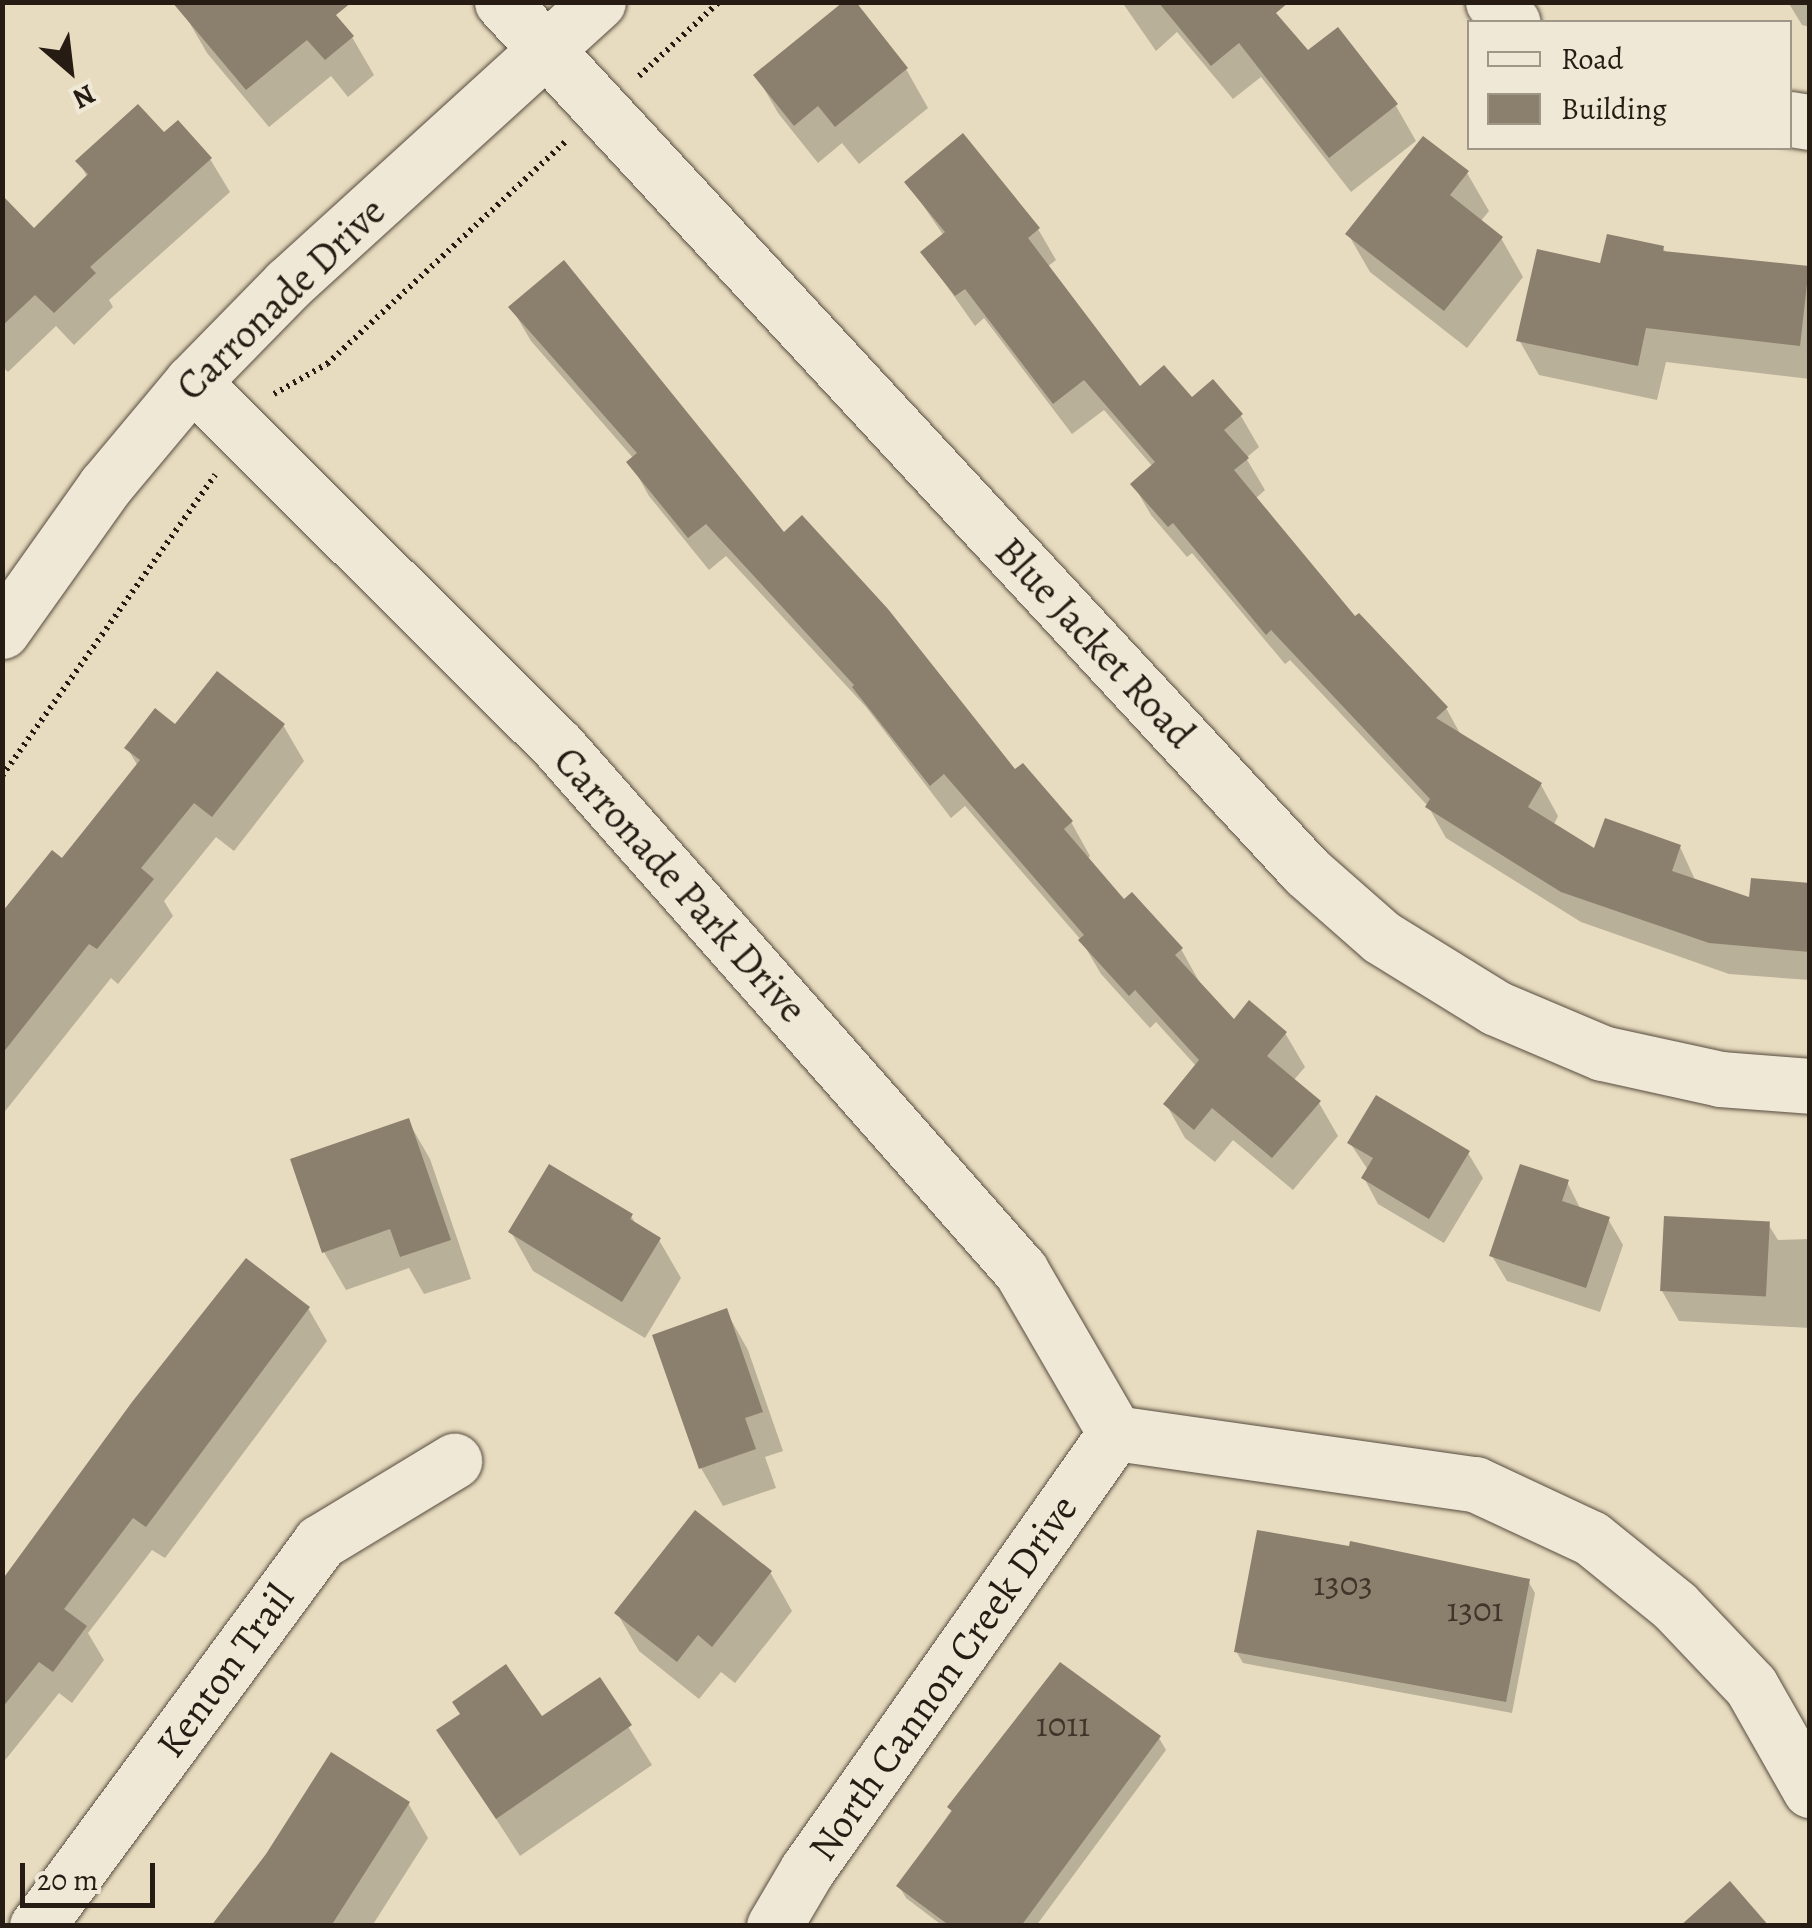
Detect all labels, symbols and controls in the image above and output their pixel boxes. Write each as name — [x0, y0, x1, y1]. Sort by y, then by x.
north arrow — [20, 20, 120, 120]
legend — [1467, 20, 1792, 150]
text: Road — [1561, 39, 1623, 79]
text: N — [66, 75, 102, 118]
text: Building — [1561, 89, 1667, 129]
street label: Carronade Drive — [167, 187, 395, 411]
street label: Blue Jacket Road — [985, 528, 1205, 758]
street label: Carronade Park Drive — [544, 737, 816, 1033]
street label: North Cannon Creek Drive — [798, 1486, 1088, 1870]
house number: 1303 — [1313, 1562, 1373, 1604]
street label: Kenton Trail — [146, 1575, 304, 1767]
house number: 1301 — [1446, 1588, 1504, 1630]
house number: 1011 — [1036, 1703, 1090, 1745]
scale bar — [25, 1843, 160, 1905]
text: 20 m — [37, 1860, 98, 1900]

